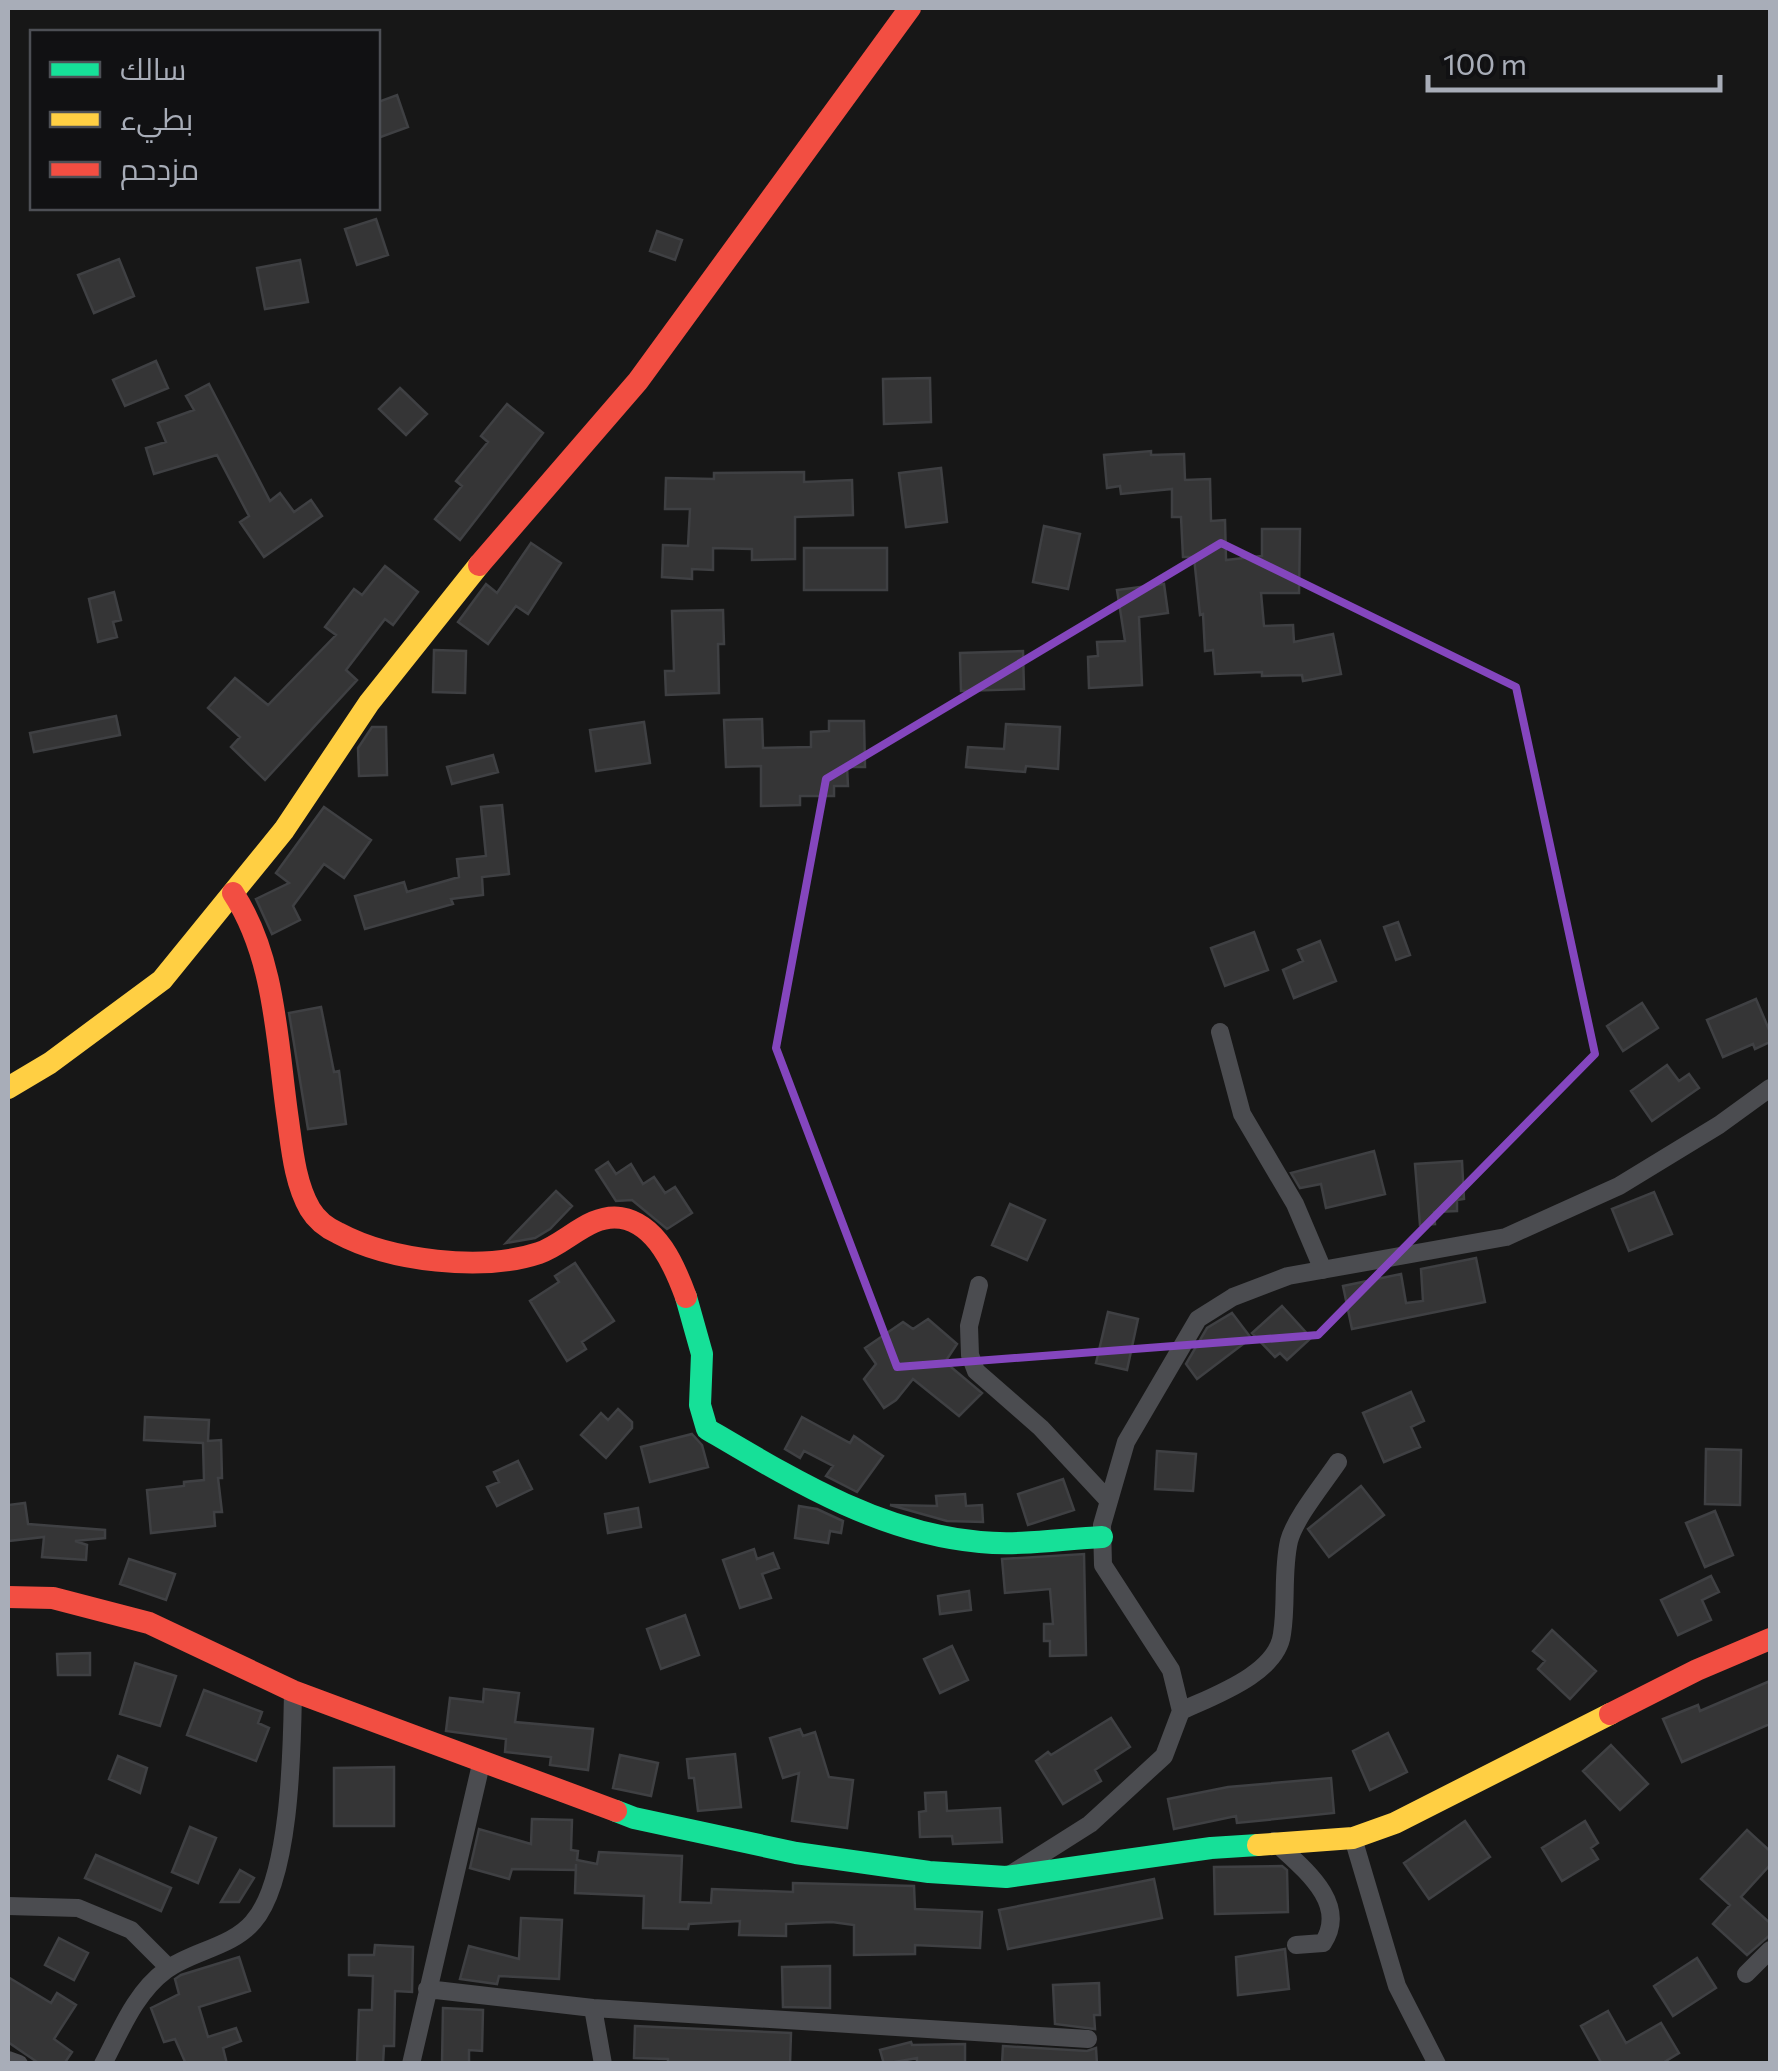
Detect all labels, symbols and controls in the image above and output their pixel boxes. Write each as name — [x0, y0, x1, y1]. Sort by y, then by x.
legend — [30, 30, 380, 210]
scale bar — [1428, 30, 1720, 92]
text: 100 m — [1443, 44, 1527, 81]
text: سالك — [120, 49, 186, 86]
text: بطيء — [120, 99, 193, 143]
text: مزدحم — [120, 149, 199, 190]

